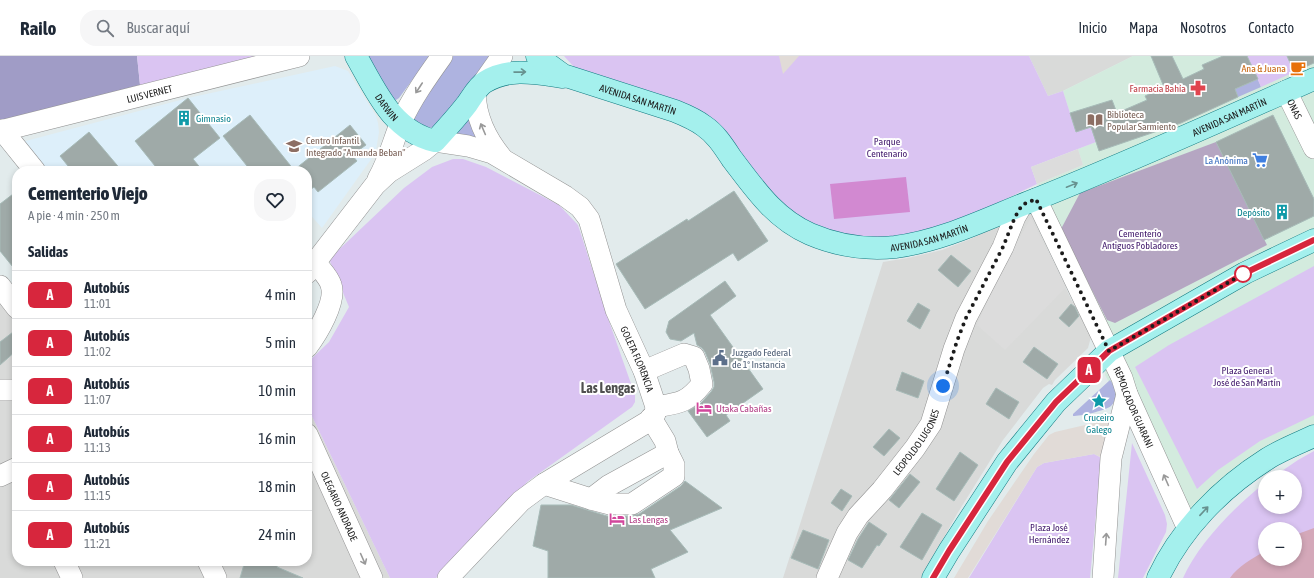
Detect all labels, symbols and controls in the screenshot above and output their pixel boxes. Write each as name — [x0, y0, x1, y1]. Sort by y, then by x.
search box — [80, 10, 360, 46]
text: Railo — [20, 17, 56, 39]
icon: search — [94, 17, 116, 39]
text: Buscar aquí — [126, 19, 190, 36]
text: Inicio — [1078, 20, 1107, 36]
text: Mapa — [1129, 20, 1158, 36]
text: Nosotros — [1180, 20, 1226, 36]
text: Contacto — [1248, 20, 1294, 36]
cafe icon: Ana & Juana — [1289, 59, 1307, 77]
place label: Ana & Juana — [1241, 63, 1286, 74]
one-way arrow — [513, 68, 526, 76]
pharmacy icon: Farmacia Bahía — [1189, 79, 1207, 97]
street label: LUIS VERNET — [125, 82, 174, 105]
one-way arrow — [415, 82, 423, 94]
street label: AVENIDA SAN MARTÍN — [598, 82, 678, 117]
place label: Farmacia Bahía — [1130, 83, 1186, 94]
street label: DARWIN — [373, 92, 401, 123]
street label: AVENIDA SAN MARTÍN — [1190, 95, 1268, 138]
street label: ONAS — [1285, 97, 1304, 121]
building icon: Gimnasio — [175, 109, 193, 127]
place label: Biblioteca Popular Sarmiento — [1107, 109, 1176, 132]
library icon: Biblioteca Popular Sarmiento — [1086, 111, 1104, 129]
place label: Gimnasio — [196, 113, 231, 124]
one-way arrow — [479, 123, 486, 135]
place label: Centro Infantil Integrado "Amanda Beban" — [306, 135, 405, 158]
park label: Parque Centenario — [867, 136, 908, 159]
school or university icon: Centro Infantil Integrado "Amanda Beban" — [285, 137, 303, 155]
supermarket icon: La Anónima — [1251, 151, 1269, 169]
place label: La Anónima — [1205, 155, 1248, 166]
button: heart — [254, 179, 296, 221]
one-way arrow — [1065, 180, 1077, 188]
text: Cementerio Viejo — [28, 182, 148, 204]
building icon: Depósito — [1273, 203, 1291, 221]
place label: Depósito — [1237, 207, 1270, 218]
text: A pie · 4 min · 250 m — [28, 208, 120, 223]
street label: AVENIDA SAN MARTÍN — [890, 222, 970, 253]
park label: Cementerio Antiguos Pobladores — [1102, 228, 1178, 251]
text: Salidas — [28, 243, 68, 260]
unlabelled marker — [1234, 265, 1252, 283]
text: Autobús — [84, 279, 129, 296]
text: 4 min — [265, 286, 296, 303]
text: A — [47, 287, 53, 303]
text: 11:01 — [84, 296, 111, 311]
street label: GOLETA FLORENCIA — [619, 324, 656, 393]
text: Autobús — [84, 327, 129, 344]
text: 5 min — [265, 334, 296, 351]
text: A — [47, 335, 53, 351]
text: 11:02 — [84, 344, 111, 359]
place label: Juzgado Federal de 1° Instancia — [732, 347, 791, 370]
public building icon: Juzgado Federal de 1° Instancia — [711, 349, 729, 367]
line badge: A — [1076, 357, 1102, 383]
text: A — [1086, 362, 1092, 378]
street label: REMOLCADOR GUARANI — [1112, 365, 1156, 449]
park label: Plaza General José de San Martín — [1213, 365, 1281, 388]
text: Autobús — [84, 375, 129, 392]
your location — [933, 376, 953, 396]
district label: Las Lengas — [581, 380, 635, 396]
text: 10 min — [258, 382, 296, 399]
text: A — [47, 383, 53, 399]
text: 11:07 — [84, 392, 111, 407]
place icon: Cruceiro Galego — [1090, 392, 1108, 410]
hotel icon: Utaka Cabañas — [695, 399, 713, 417]
place label: Utaka Cabañas — [716, 403, 772, 414]
street label: LEOPOLDO LUGONES — [890, 408, 941, 477]
place label: Cruceiro Galego — [1084, 412, 1115, 435]
text: Autobús — [84, 423, 129, 440]
text: 16 min — [258, 430, 296, 447]
text: A — [47, 431, 53, 447]
text: 11:13 — [84, 440, 111, 455]
street label: OLEGARIO ANDRADE — [319, 469, 360, 543]
map controls — [1258, 470, 1302, 566]
button: + — [1258, 470, 1302, 514]
text: Autobús — [84, 471, 129, 488]
one-way arrow — [1162, 475, 1169, 487]
text: 18 min — [258, 478, 296, 495]
text: A — [47, 479, 53, 495]
text: 11:15 — [84, 488, 111, 503]
one-way arrow — [1199, 506, 1208, 517]
hotel icon: Las Lengas — [608, 510, 626, 528]
place label: Las Lengas — [629, 514, 668, 525]
text: Autobús — [84, 519, 129, 536]
park label: Plaza José Hernández — [1029, 522, 1070, 545]
button: − — [1258, 522, 1302, 566]
text: 24 min — [258, 526, 296, 543]
text: A — [47, 527, 53, 543]
one-way arrow — [1102, 533, 1109, 546]
text: 11:21 — [84, 536, 111, 551]
one-way arrow — [360, 553, 367, 565]

